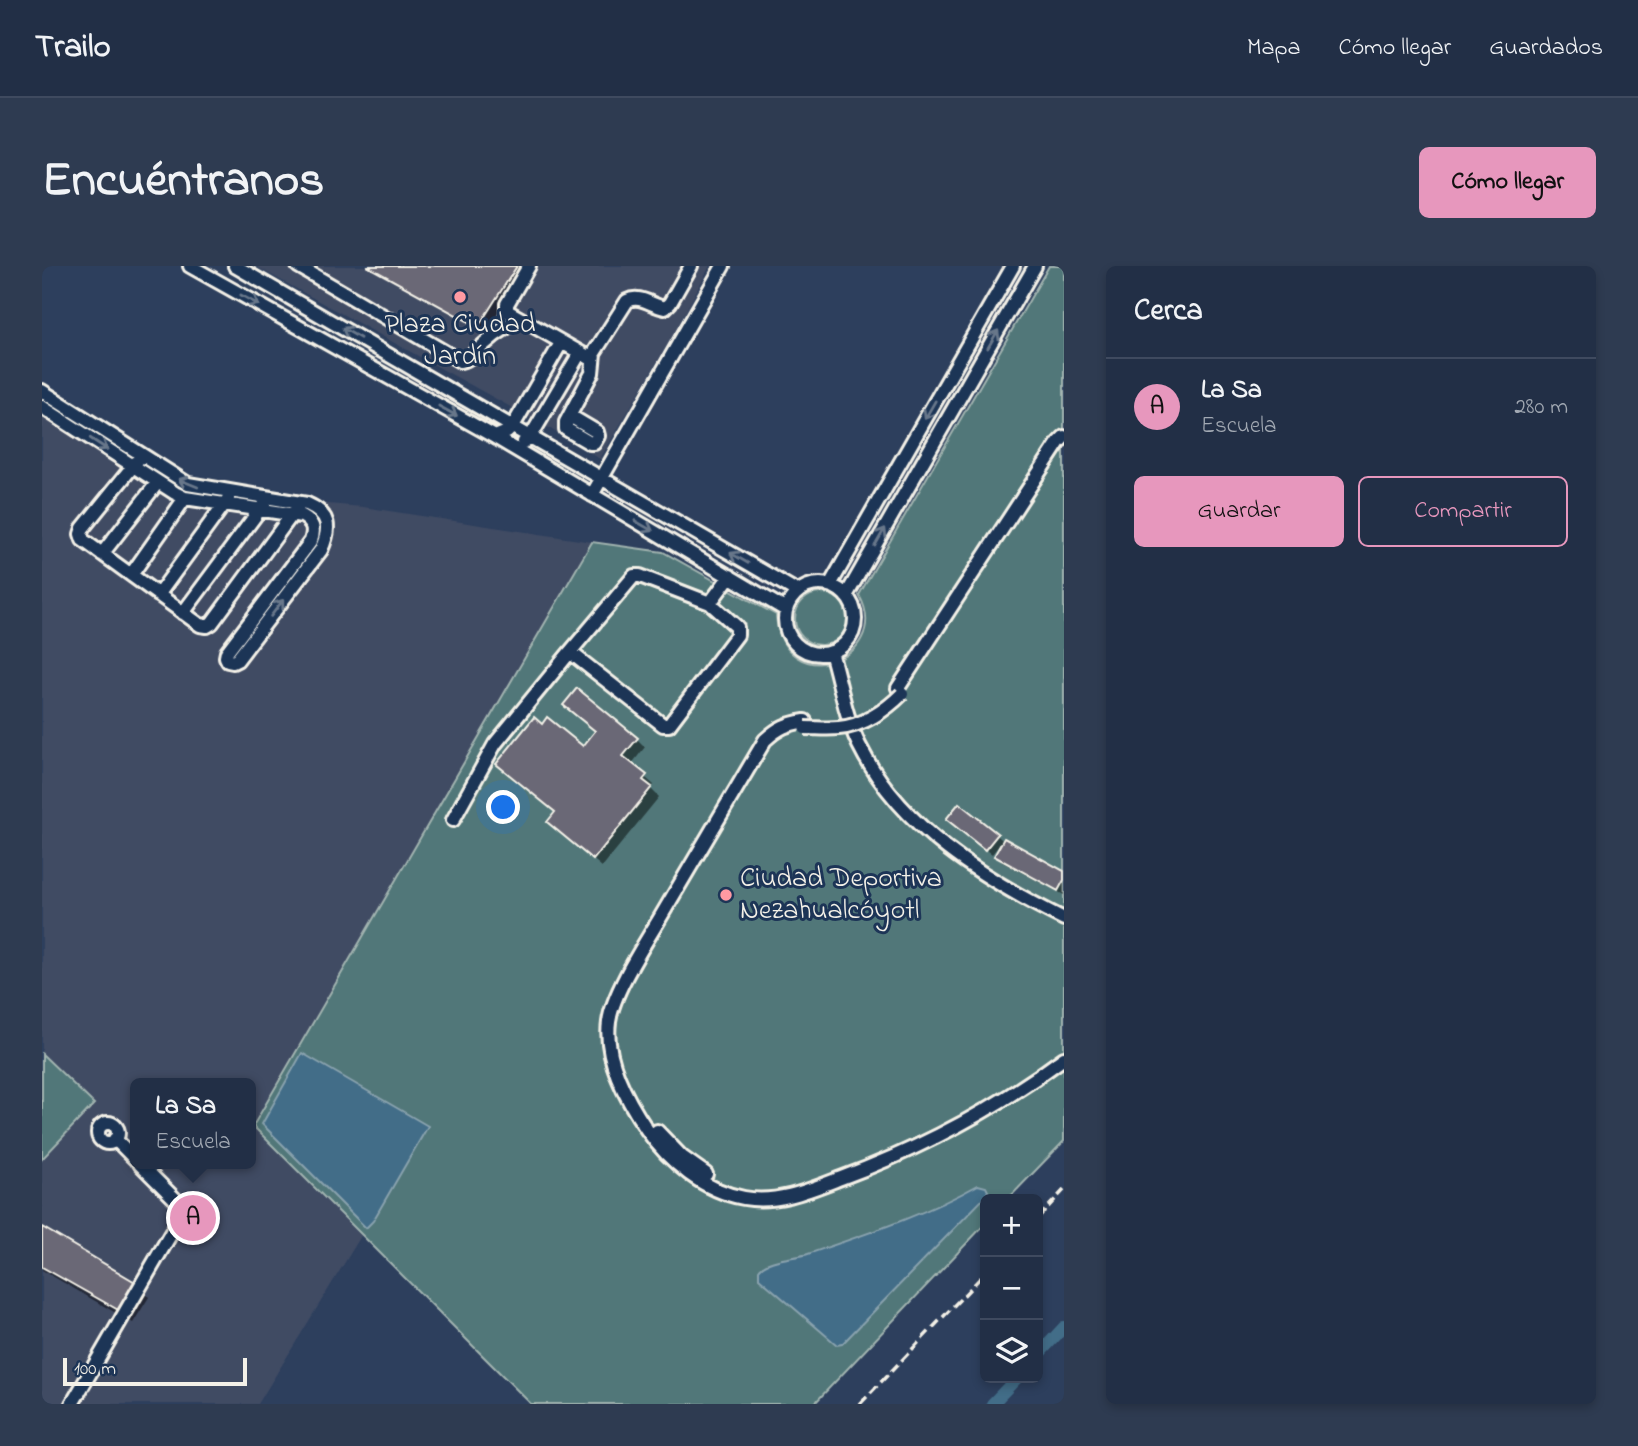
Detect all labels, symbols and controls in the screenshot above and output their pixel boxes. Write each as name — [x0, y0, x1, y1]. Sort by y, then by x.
text: Trailo — [35, 24, 111, 72]
text: Mapa — [1247, 31, 1300, 66]
text: Cómo llegar — [1338, 31, 1451, 66]
text: Guardados — [1489, 31, 1603, 66]
text: Encuéntranos — [42, 146, 324, 218]
button: Cómo llegar — [1419, 147, 1596, 218]
marker: Plaza Ciudad Jardín — [452, 289, 468, 305]
text: Cerca — [1134, 290, 1203, 334]
one-way arrow — [239, 293, 259, 307]
place label: Plaza Ciudad Jardín — [384, 305, 536, 378]
one-way arrow — [342, 326, 362, 340]
one-way arrow — [986, 330, 1000, 350]
text: La Sa — [1201, 372, 1262, 410]
text: A — [1150, 391, 1164, 424]
text: 280 m — [1514, 391, 1568, 424]
one-way arrow — [923, 400, 937, 420]
one-way arrow — [437, 405, 458, 418]
text: Escuela — [1201, 410, 1277, 443]
one-way arrow — [89, 437, 109, 451]
one-way arrow — [178, 475, 199, 488]
button: Guardar — [1134, 476, 1344, 547]
button: Compartir — [1358, 476, 1568, 547]
one-way arrow — [634, 519, 654, 533]
one-way arrow — [873, 527, 887, 547]
one-way arrow — [729, 550, 749, 564]
one-way arrow — [269, 600, 284, 618]
your location — [486, 790, 520, 824]
place label: Ciudad Deportiva Nezahualcóyotl — [740, 859, 942, 932]
marker: Ciudad Deportiva Nezahualcóyotl — [718, 887, 734, 903]
popup — [130, 1078, 256, 1169]
text: La Sa — [155, 1088, 216, 1126]
text: Escuela — [155, 1126, 231, 1159]
pin: A — [170, 1192, 216, 1244]
map controls — [980, 1194, 1043, 1383]
button: + — [980, 1194, 1043, 1257]
button: − — [980, 1257, 1043, 1320]
button: layers — [980, 1320, 1043, 1383]
scale bar — [63, 1355, 247, 1387]
text: 100 m — [74, 1356, 116, 1383]

